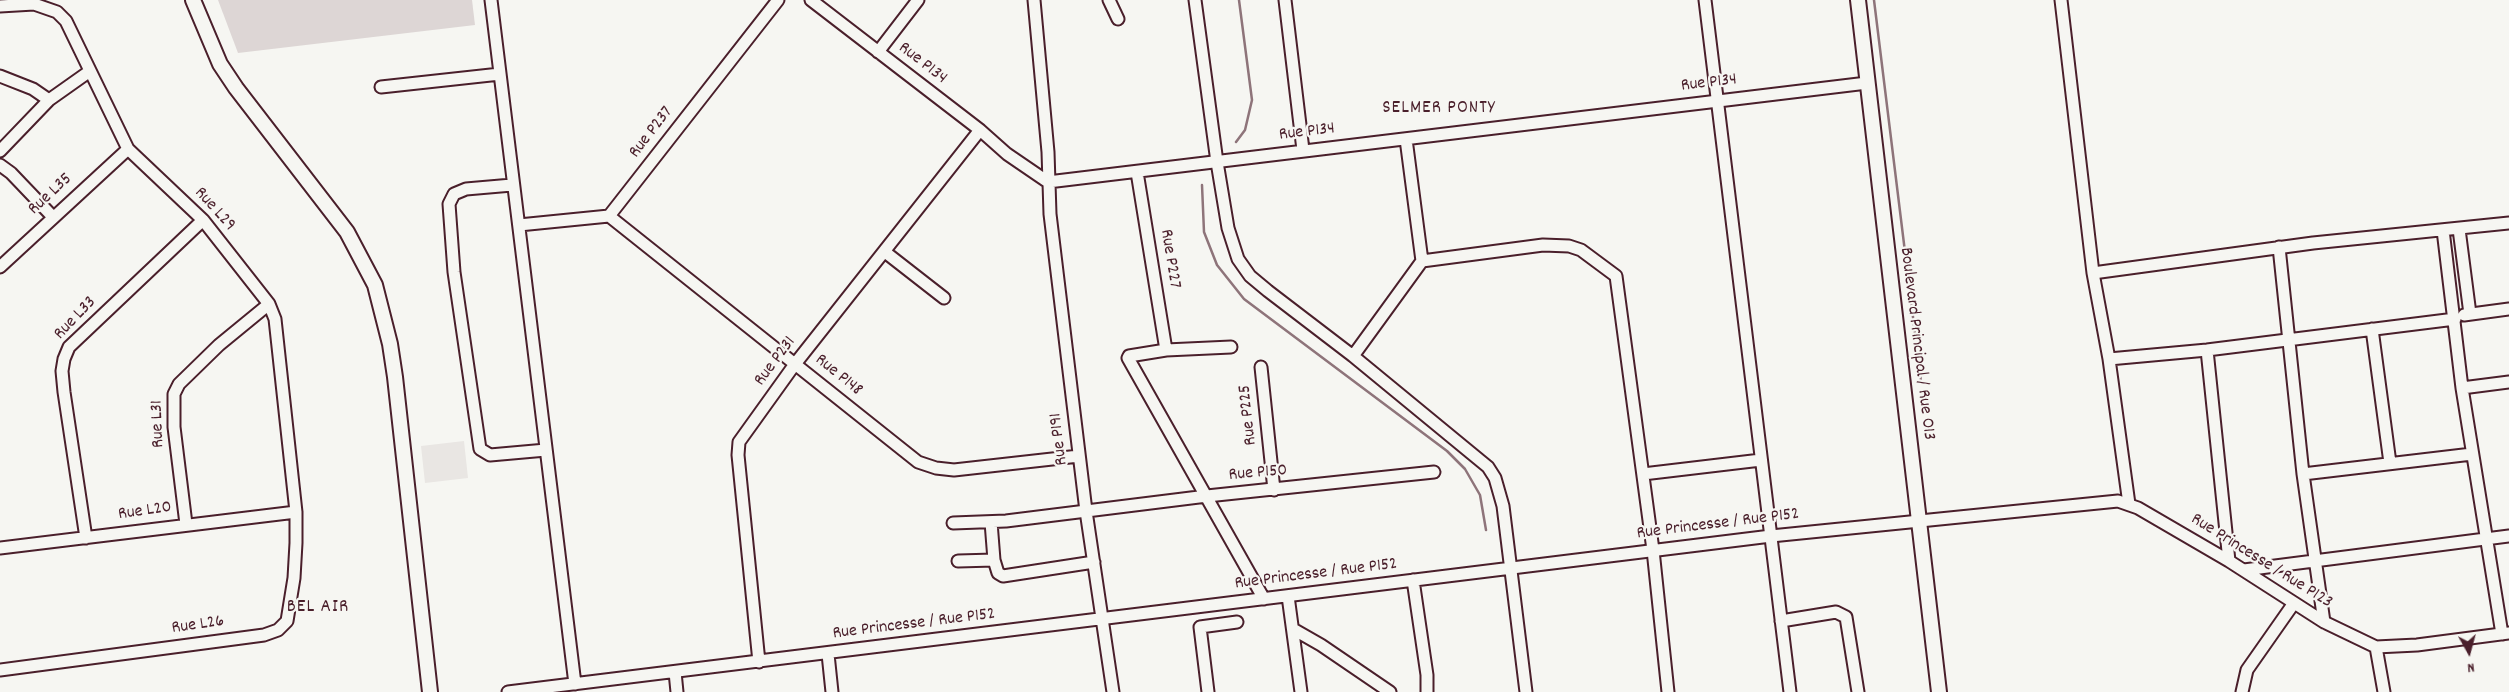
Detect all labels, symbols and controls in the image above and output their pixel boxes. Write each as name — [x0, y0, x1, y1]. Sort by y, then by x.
street label: Rue P134 — [893, 38, 951, 90]
street label: Rue P134 — [1680, 70, 1738, 98]
district label: SELMER PONTY — [1381, 98, 1497, 120]
street label: Rue P237 — [625, 103, 679, 163]
street label: Rue P134 — [1278, 119, 1336, 147]
street label: Rue L35 — [25, 169, 77, 221]
street label: Rue L29 — [189, 183, 239, 237]
street label: Rue P227 — [1154, 228, 1184, 290]
street label: Boulevard Principal / Rue O13 — [1893, 246, 1939, 442]
street label: Rue L33 — [50, 293, 102, 345]
street label: Rue P231 — [750, 333, 802, 391]
street label: Rue P148 — [810, 350, 866, 402]
street label: Rue P225 — [1235, 384, 1263, 446]
street label: Rue L31 — [147, 400, 171, 448]
street label: Rue P191 — [1046, 411, 1074, 467]
street label: Rue P150 — [1228, 461, 1288, 487]
street label: Rue L20 — [117, 498, 173, 526]
street label: Rue Princesse / Rue P152 — [1636, 504, 1800, 546]
street label: Rue Princesse / Rue P123 — [2186, 510, 2336, 614]
street label: Rue Princesse / Rue P152 — [1234, 554, 1398, 596]
district label: BEL AIR — [286, 597, 350, 619]
street label: Rue Princesse / Rue P152 — [832, 604, 996, 646]
street label: Rue L26 — [170, 612, 226, 640]
north arrow — [2444, 627, 2494, 677]
text: N — [2466, 657, 2475, 677]

